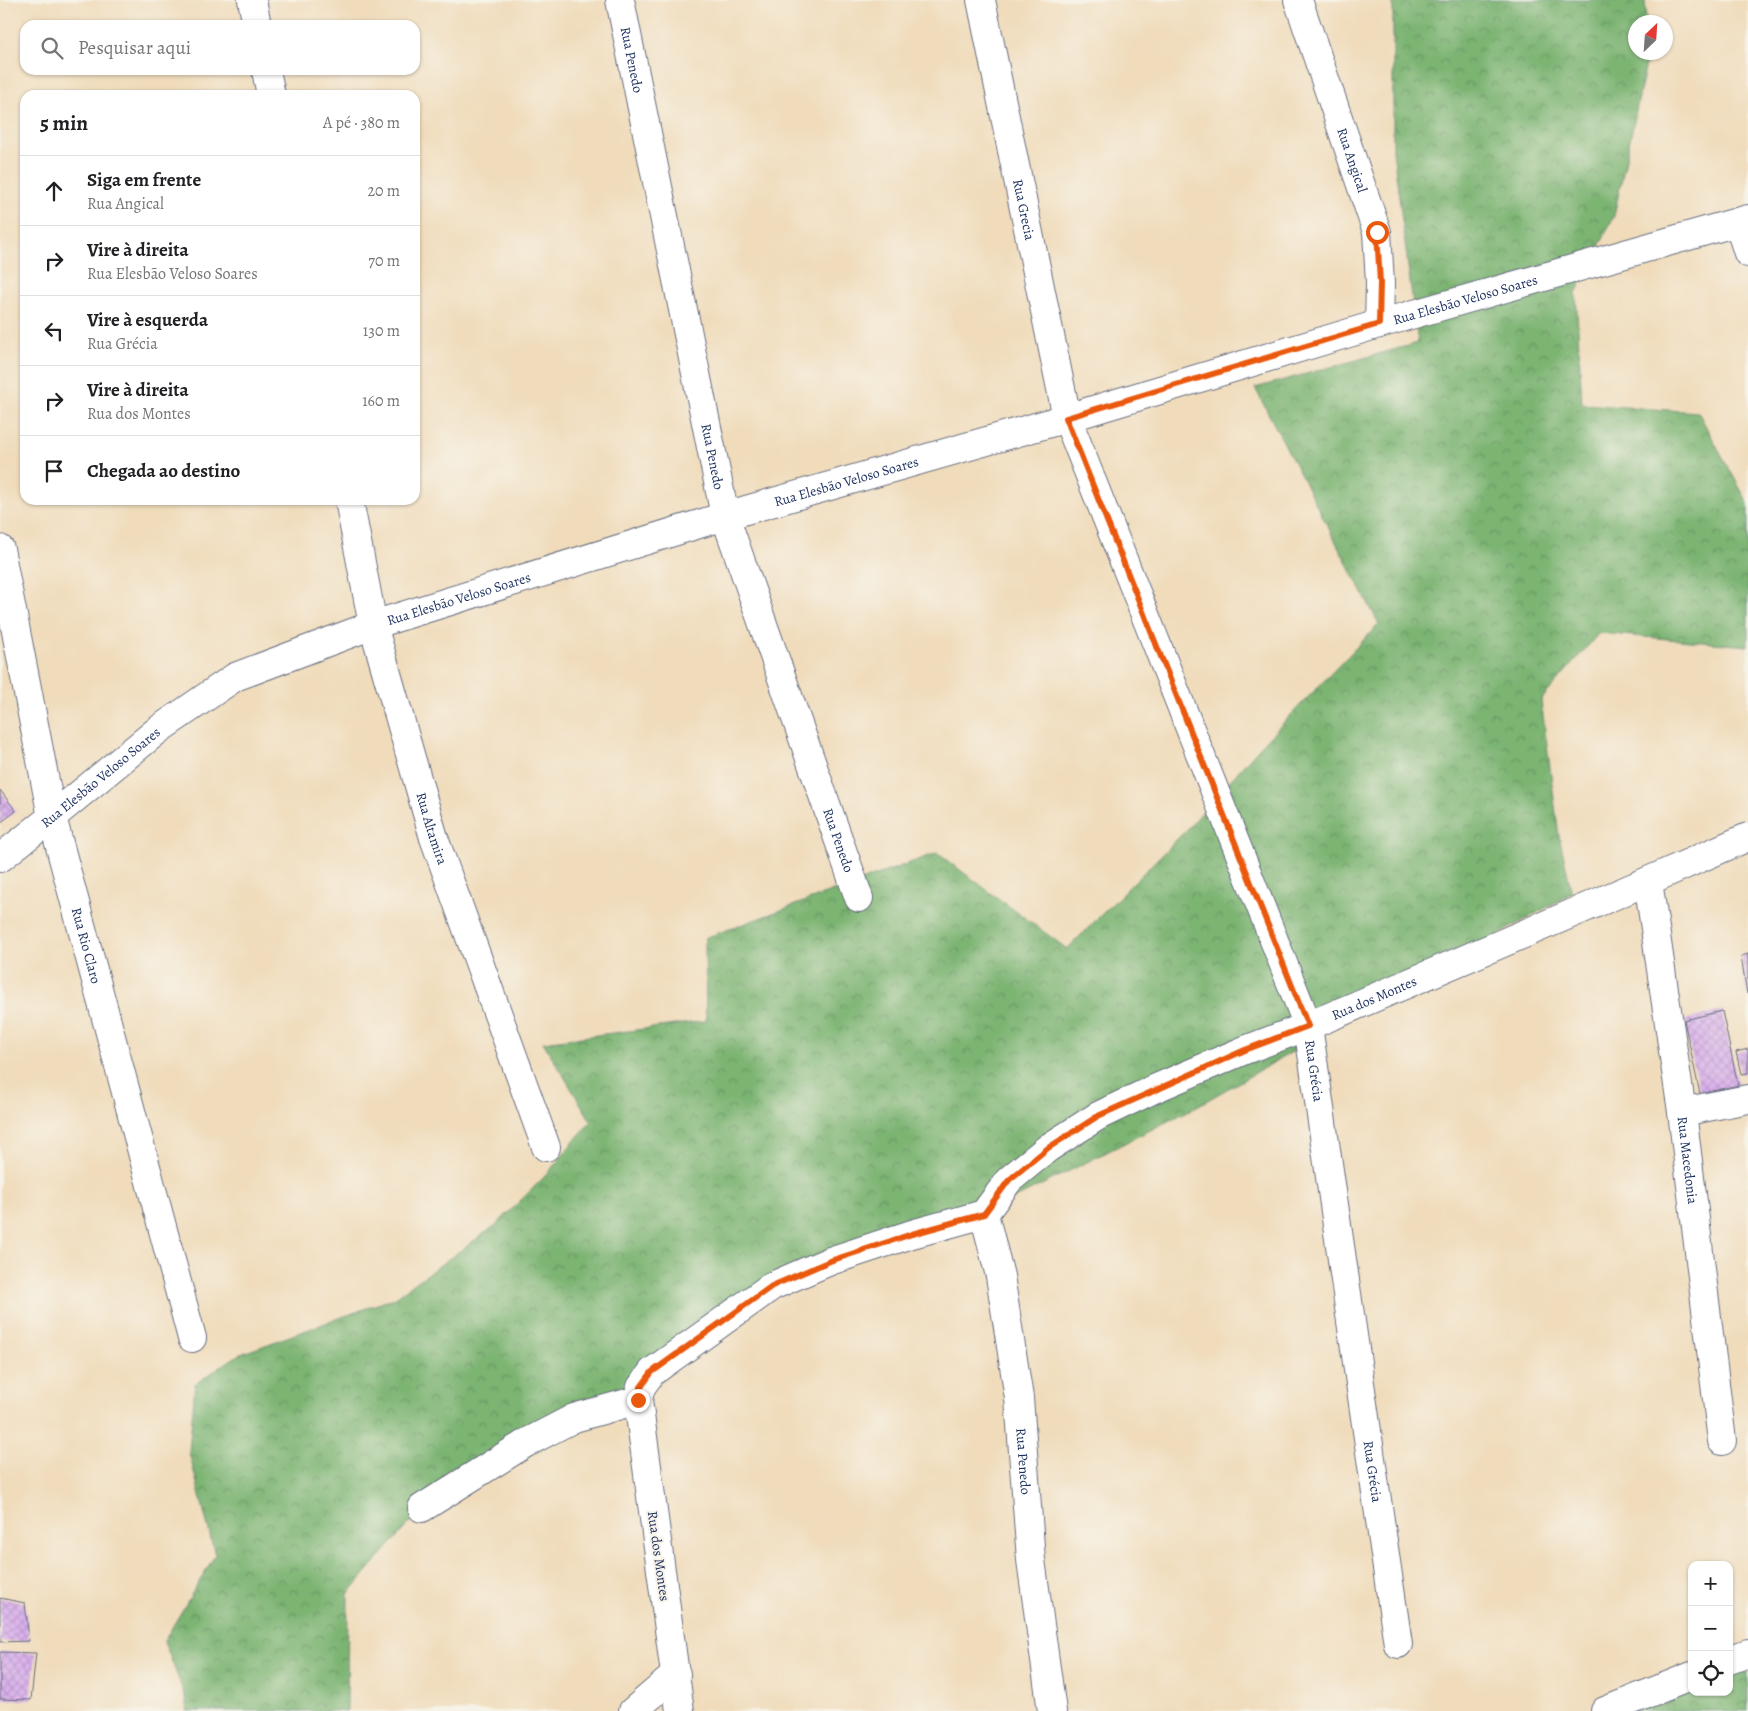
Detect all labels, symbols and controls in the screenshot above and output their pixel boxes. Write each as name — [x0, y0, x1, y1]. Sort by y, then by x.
north arrow — [1628, 15, 1673, 60]
search box — [20, 20, 420, 75]
street label: Rua Penedo — [616, 25, 648, 95]
icon: search — [38, 34, 66, 62]
text: Pesquisar aqui — [78, 35, 191, 61]
text: 5 min — [40, 109, 88, 137]
text: A pé · 380 m — [323, 112, 400, 134]
street label: Rua Angical — [1332, 125, 1372, 196]
text: Siga em frente — [87, 167, 201, 193]
icon: ahead — [40, 177, 68, 205]
street label: Rua Grecia — [1008, 177, 1039, 242]
text: 20 m — [367, 180, 400, 202]
text: Rua Angical — [87, 193, 164, 215]
route start — [1366, 221, 1389, 244]
text: Vire à direita — [87, 237, 189, 263]
icon: right — [40, 247, 68, 275]
text: 70 m — [368, 250, 400, 272]
text: Rua Elesbão Veloso Soares — [87, 263, 258, 285]
street label: Rua Elesbão Veloso Soares — [1391, 270, 1540, 330]
text: Vire à esquerda — [87, 307, 208, 333]
icon: left — [40, 317, 68, 345]
text: 130 m — [363, 320, 400, 342]
text: Rua Grécia — [87, 333, 158, 355]
text: Vire à direita — [87, 377, 189, 403]
icon: right — [40, 387, 68, 415]
text: 160 m — [362, 390, 400, 412]
text: Rua dos Montes — [87, 403, 191, 425]
street label: Rua Penedo — [696, 422, 728, 491]
street label: Rua Elesbão Veloso Soares — [772, 452, 921, 511]
icon: arrive — [40, 457, 68, 485]
text: Chegada ao destino — [87, 458, 240, 484]
street label: Rua Elesbão Veloso Soares — [385, 568, 533, 630]
street label: Rua Elesbão Veloso Soares — [37, 723, 165, 832]
street label: Rua Altamira — [411, 790, 452, 868]
street label: Rua Penedo — [818, 806, 858, 875]
street label: Rua Rio Claro — [67, 905, 105, 986]
street label: Rua dos Montes — [1329, 972, 1420, 1025]
street label: Rua Grécia — [1300, 1039, 1328, 1103]
street label: Rua Macedonia — [1673, 1115, 1702, 1205]
route end — [627, 1389, 650, 1412]
street label: Rua Penedo — [1011, 1427, 1035, 1495]
street label: Rua Grécia — [1359, 1440, 1386, 1504]
street label: Rua dos Montes — [643, 1510, 674, 1602]
map controls — [1688, 1561, 1733, 1696]
button: + — [1688, 1561, 1733, 1606]
button: − — [1688, 1606, 1733, 1651]
button: locate — [1688, 1651, 1733, 1696]

